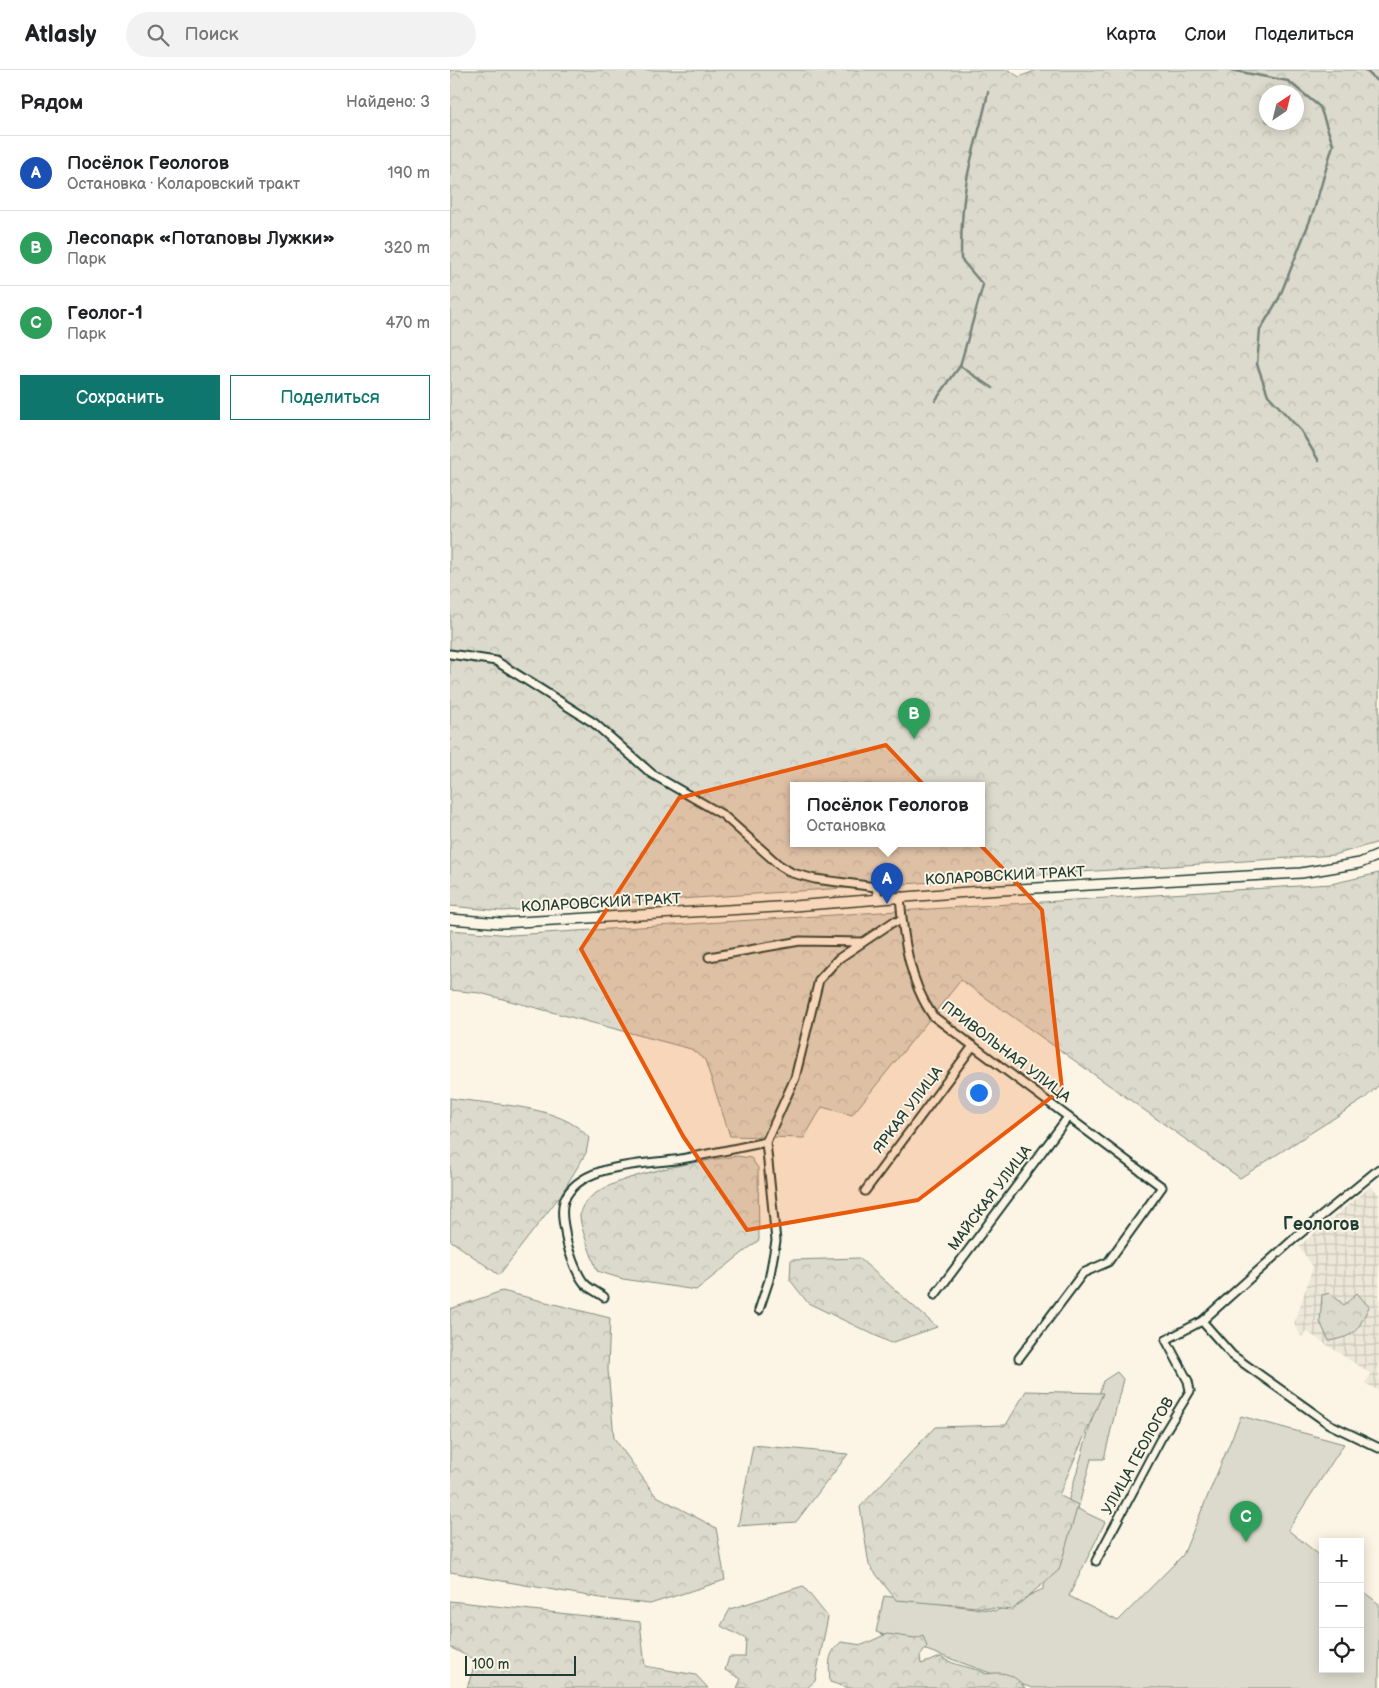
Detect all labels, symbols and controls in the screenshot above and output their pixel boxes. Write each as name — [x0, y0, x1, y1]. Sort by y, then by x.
search box — [126, 12, 476, 57]
text: Atlasly — [25, 20, 96, 49]
icon: search — [144, 21, 172, 49]
text: Поиск — [184, 23, 239, 46]
text: Карта — [1106, 24, 1156, 45]
text: Слои — [1184, 24, 1226, 45]
text: Поделиться — [1254, 24, 1354, 45]
north arrow — [1259, 85, 1304, 130]
text: Рядом — [20, 90, 83, 115]
text: Найдено: 3 — [346, 93, 430, 112]
text: Посёлок Геологов — [67, 152, 229, 175]
text: A — [31, 164, 41, 183]
text: 190 m — [388, 164, 430, 183]
text: Остановка · Коларовский тракт — [67, 175, 300, 194]
text: Лесопарк «Потаповы Лужки» — [67, 227, 335, 250]
text: B — [30, 239, 42, 258]
text: 320 m — [384, 239, 430, 258]
text: Парк — [67, 250, 106, 269]
text: Геолог-1 — [67, 302, 143, 325]
text: C — [30, 314, 42, 333]
text: 470 m — [385, 314, 430, 333]
text: Парк — [67, 325, 106, 344]
button: Сохранить — [20, 375, 220, 420]
button: Поделиться — [230, 375, 430, 420]
pin: B — [898, 698, 930, 739]
popup — [790, 782, 985, 847]
text: Посёлок Геологов — [807, 794, 969, 817]
text: Остановка — [807, 817, 886, 836]
street label: КОЛАРОВСКИЙ ТРАКТ — [925, 862, 1086, 890]
pin: A — [871, 863, 903, 904]
street label: КОЛАРОВСКИЙ ТРАКТ — [521, 889, 682, 917]
street label: ПРИВОЛЬНАЯ УЛИЦА — [938, 997, 1075, 1107]
street label: ЯРКАЯ УЛИЦА — [869, 1062, 948, 1157]
your location — [966, 1080, 992, 1106]
street label: МАЙСКАЯ УЛИЦА — [944, 1141, 1036, 1254]
district label: Геологов — [1283, 1214, 1359, 1235]
street label: УЛИЦА ГЕОЛОГОВ — [1098, 1393, 1178, 1518]
pin: C — [1230, 1501, 1262, 1542]
map controls — [1319, 1538, 1364, 1673]
button: + — [1319, 1538, 1364, 1583]
button: − — [1319, 1583, 1364, 1628]
button: locate — [1319, 1628, 1364, 1673]
scale bar — [465, 1653, 576, 1676]
text: 100 m — [472, 1656, 509, 1673]

